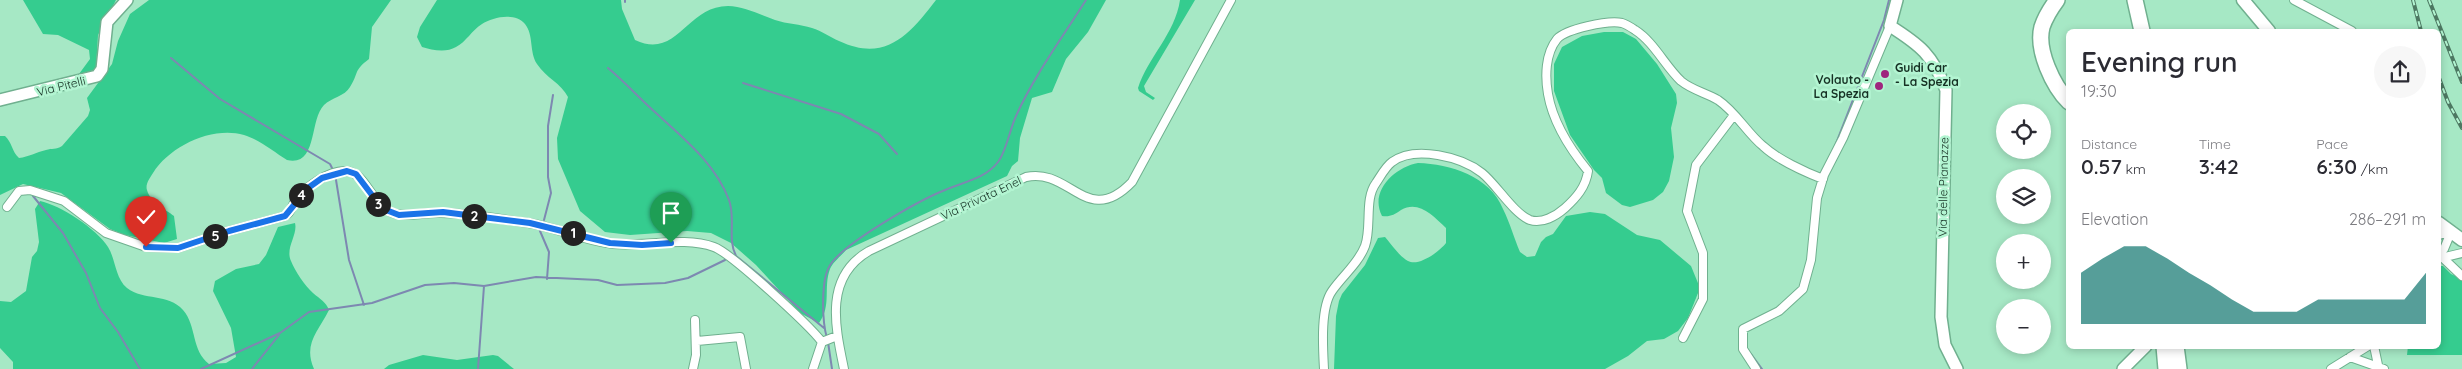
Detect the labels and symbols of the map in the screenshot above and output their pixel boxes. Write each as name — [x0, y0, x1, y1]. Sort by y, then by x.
place label: Guidi Car - La Spezia — [1895, 60, 1959, 89]
marker: Guidi Car - La Spezia — [1879, 68, 1891, 80]
place label: Volauto - La Spezia — [1813, 72, 1869, 101]
street label: Via Pitelli — [35, 73, 87, 99]
marker: Volauto - La Spezia — [1873, 80, 1885, 92]
street label: Via delle Pianazze — [1935, 137, 1951, 237]
street label: Via Privata Enel — [938, 173, 1024, 223]
pin: 4 — [288, 182, 314, 208]
pin: 3 — [366, 192, 390, 216]
pin — [650, 192, 692, 243]
pin — [125, 196, 167, 247]
pin: 2 — [462, 204, 486, 228]
pin: 1 — [560, 220, 586, 246]
pin: 5 — [202, 224, 228, 248]

